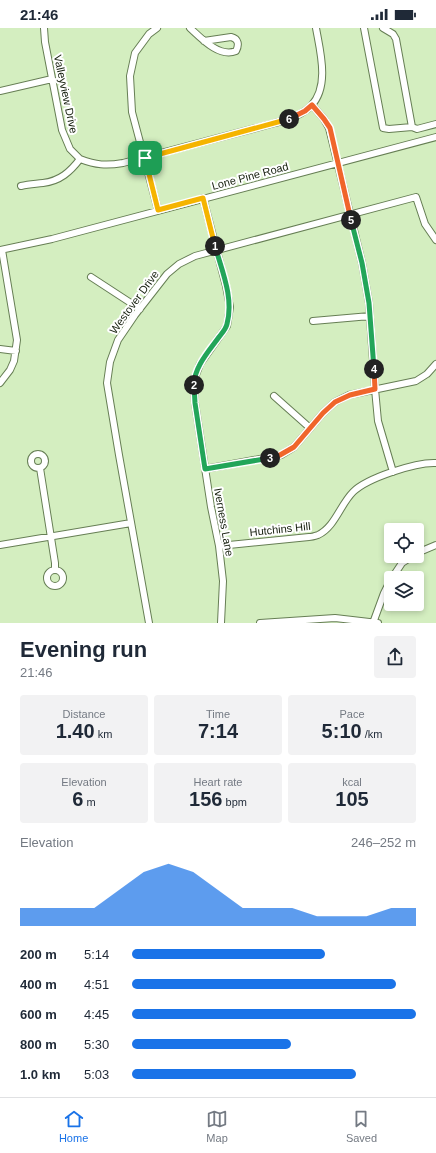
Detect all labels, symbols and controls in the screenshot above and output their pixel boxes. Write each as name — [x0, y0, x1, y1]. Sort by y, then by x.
text: 21:46 — [20, 6, 58, 23]
street label: Valleyview Drive — [52, 54, 80, 134]
pin: 6 — [279, 109, 299, 129]
text: 6 — [286, 113, 292, 125]
pin — [128, 141, 162, 175]
icon: arrive — [134, 147, 156, 169]
street label: Lone Pine Road — [210, 160, 290, 192]
pin: 5 — [341, 210, 361, 230]
text: 5 — [348, 214, 354, 226]
pin: 1 — [205, 236, 225, 256]
text: 1 — [212, 240, 218, 252]
street label: Westover Drive — [107, 268, 161, 336]
pin: 4 — [364, 359, 384, 379]
text: 4 — [371, 363, 377, 375]
pin: 2 — [184, 375, 204, 395]
text: 2 — [191, 379, 197, 391]
pin: 3 — [260, 448, 280, 468]
text: 3 — [267, 452, 273, 464]
street label: Iverness Lane — [212, 487, 236, 557]
street label: Hutchins Hill — [249, 520, 311, 538]
map controls — [384, 523, 424, 611]
button: locate — [384, 523, 424, 563]
button: layers — [384, 571, 424, 611]
button: share — [374, 636, 416, 678]
text: Evening run — [20, 637, 147, 662]
text: 21:46 — [20, 665, 53, 680]
text: Distance — [63, 708, 105, 720]
text: Time — [206, 708, 230, 720]
text: Pace — [339, 708, 365, 720]
text: 1.40 — [56, 720, 95, 742]
text: 7:14 — [198, 720, 238, 742]
text: 5:10 — [322, 720, 362, 742]
text: km — [95, 728, 112, 740]
text: /km — [362, 728, 382, 740]
text: Elevation — [61, 776, 107, 788]
text: Heart rate — [194, 776, 242, 788]
text: kcal — [342, 776, 362, 788]
text: 6 — [72, 788, 83, 810]
text: 156 — [189, 788, 222, 810]
text: 105 — [335, 788, 369, 810]
text: m — [83, 796, 96, 808]
text: bpm — [222, 796, 247, 808]
text: Elevation — [20, 835, 73, 850]
text: 246–252 m — [351, 835, 416, 850]
text: 200 m — [20, 947, 57, 962]
text: 5:14 — [84, 947, 109, 962]
text: 400 m — [20, 977, 57, 992]
text: 4:51 — [84, 977, 109, 992]
text: 600 m — [20, 1007, 57, 1022]
text: 4:45 — [84, 1007, 109, 1022]
text: 800 m — [20, 1037, 57, 1052]
text: 5:30 — [84, 1037, 109, 1052]
text: 1.0 km — [20, 1067, 60, 1082]
text: 5:03 — [84, 1067, 109, 1082]
tab: Home — [59, 1108, 88, 1144]
tab: Map — [206, 1108, 228, 1144]
tab: Saved — [346, 1108, 377, 1144]

